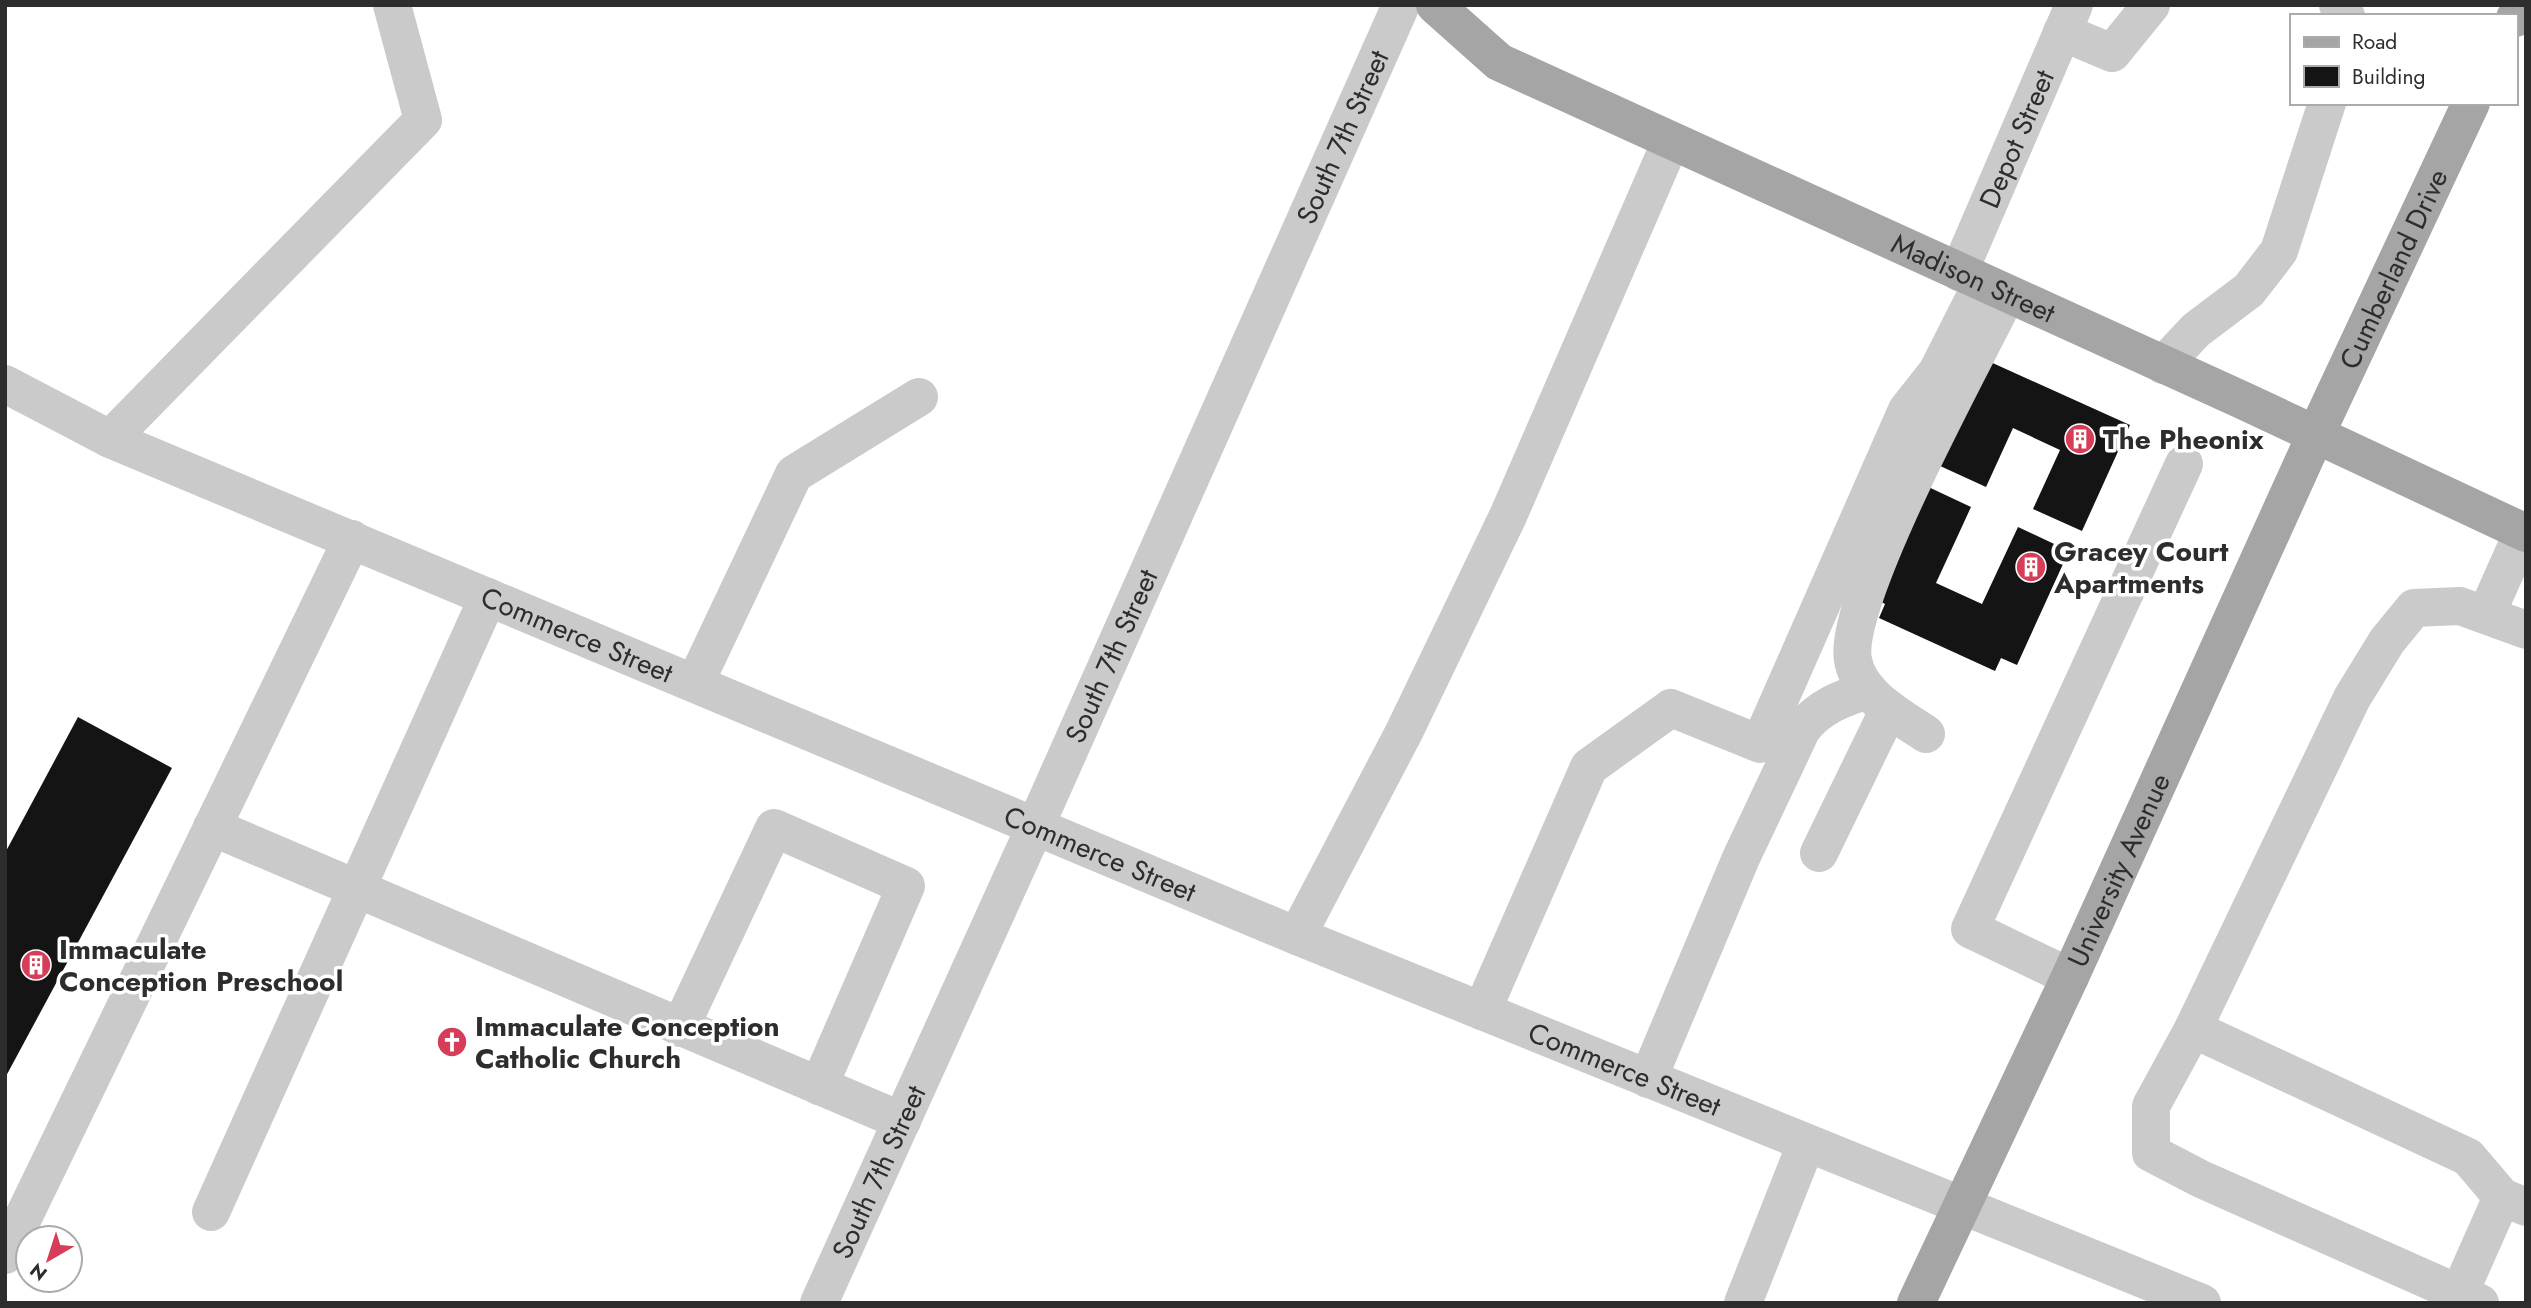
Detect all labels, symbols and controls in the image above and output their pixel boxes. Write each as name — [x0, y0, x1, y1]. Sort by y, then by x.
legend — [2290, 14, 2517, 105]
text: Road — [2352, 27, 2397, 57]
street label: South 7th Street — [1286, 43, 1399, 231]
text: Building — [2352, 62, 2425, 92]
street label: Depot Street — [1969, 63, 2064, 214]
street label: Cumberland Drive — [2329, 162, 2458, 376]
street label: Madison Street — [1885, 223, 2062, 333]
place label: The Pheonix — [2103, 419, 2264, 460]
building icon: The Pheonix — [2063, 422, 2097, 456]
place label: Gracey Court Apartments — [2053, 531, 2229, 604]
building icon: Gracey Court Apartments — [2014, 550, 2048, 584]
street label: South 7th Street — [1054, 562, 1168, 749]
street label: Commerce Street — [475, 576, 680, 693]
street label: University Avenue — [2057, 766, 2180, 974]
street label: Commerce Street — [998, 795, 1203, 912]
place label: Immaculate Conception Preschool — [59, 929, 343, 1002]
building icon: Immaculate Conception Preschool — [19, 948, 53, 982]
place label: Immaculate Conception Catholic Church — [475, 1006, 780, 1079]
street label: Commerce Street — [1522, 1011, 1728, 1126]
church icon: Immaculate Conception Catholic Church — [435, 1025, 469, 1059]
street label: South 7th Street — [821, 1078, 936, 1265]
north arrow — [14, 1224, 84, 1294]
text: N — [24, 1257, 53, 1287]

